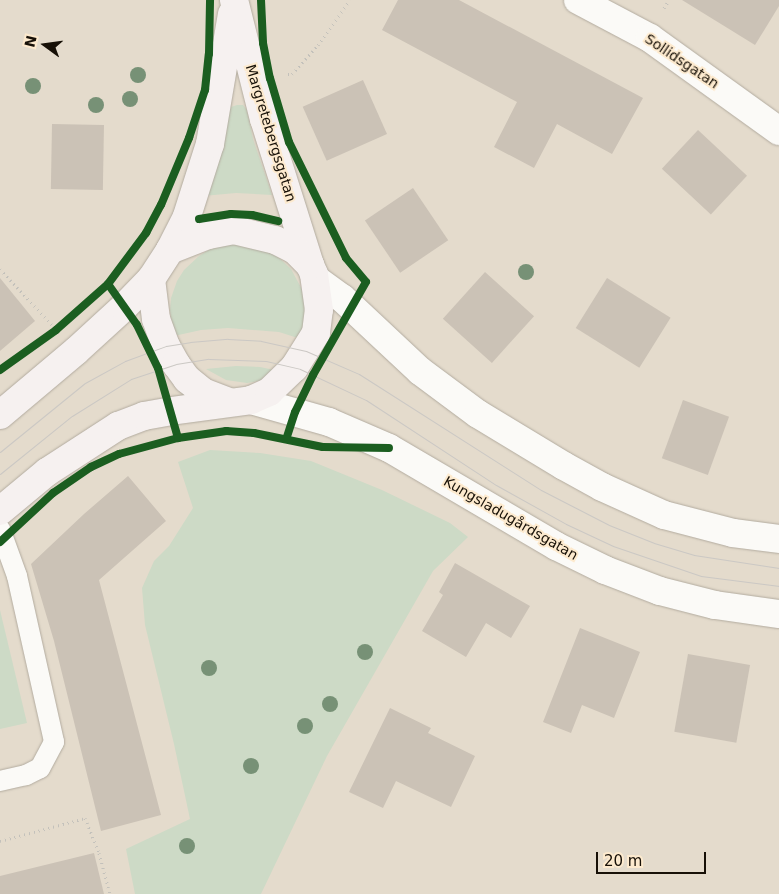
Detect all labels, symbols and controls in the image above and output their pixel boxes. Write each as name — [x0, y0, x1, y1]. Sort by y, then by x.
north arrow — [20, 20, 70, 70]
street label: Sollidsgatan — [642, 30, 722, 92]
text: N — [21, 34, 40, 49]
street label: Margretebergsgatan — [242, 62, 300, 204]
street label: Kungsladugårdsgatan — [441, 473, 581, 563]
scale bar — [599, 842, 709, 874]
text: 20 m — [604, 852, 642, 870]

